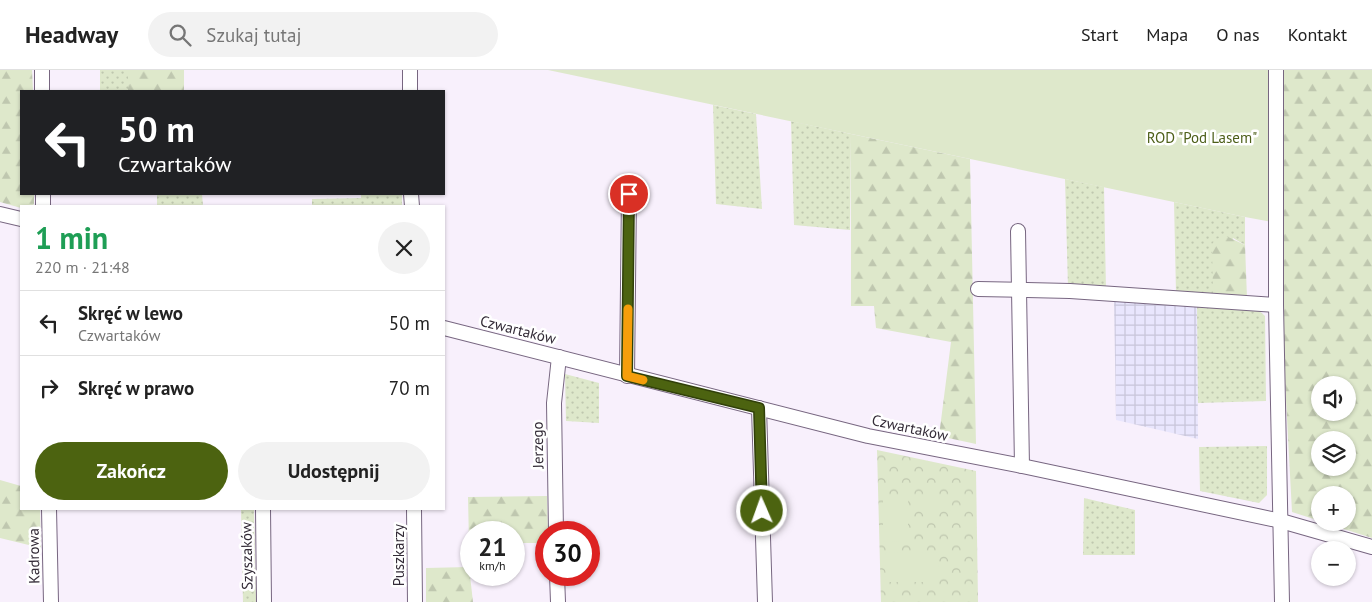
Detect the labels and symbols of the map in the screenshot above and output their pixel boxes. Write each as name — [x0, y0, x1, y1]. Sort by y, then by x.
park label: ROD "Pod Lasem" — [1147, 128, 1257, 147]
pin — [608, 173, 650, 215]
street label: Czwartaków — [478, 311, 558, 348]
street label: Czwartaków — [870, 410, 950, 445]
street label: Jerzego — [528, 421, 547, 470]
position arrow — [735, 484, 787, 536]
speed limit sign: 30 — [535, 521, 600, 586]
street label: Szyszaków — [236, 522, 257, 590]
street label: Puszkarzy — [389, 524, 408, 586]
street label: Kadrowa — [24, 528, 43, 584]

